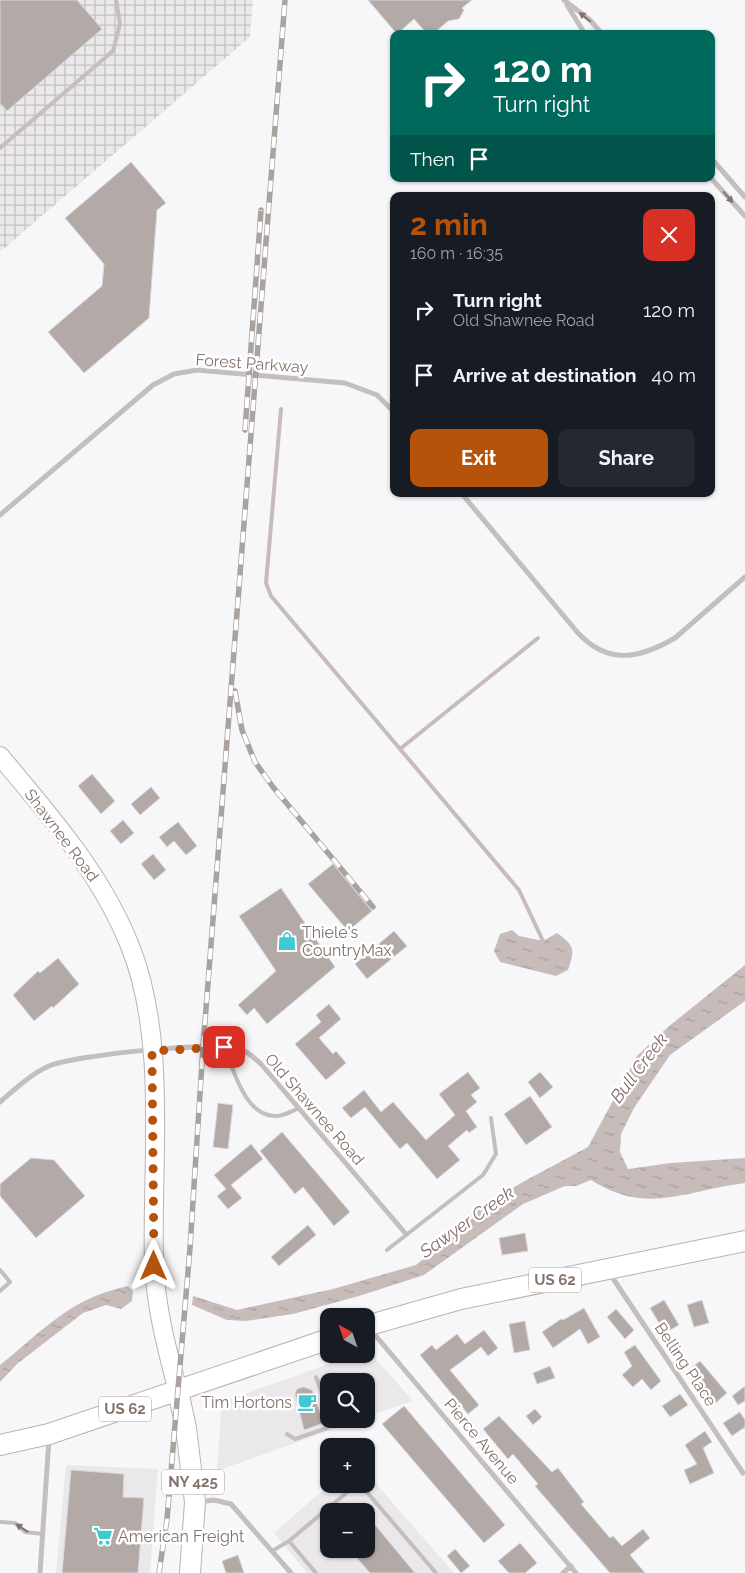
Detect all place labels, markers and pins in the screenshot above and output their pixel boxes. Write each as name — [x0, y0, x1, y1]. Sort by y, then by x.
place label: Thiele's CountryMax — [302, 923, 392, 960]
shop icon: Thiele's CountryMax — [276, 930, 298, 952]
pin — [203, 1026, 245, 1068]
cafe icon: Tim Hortons — [296, 1391, 318, 1413]
place label: Tim Hortons — [201, 1393, 292, 1412]
supermarket icon: American Freight — [92, 1525, 114, 1547]
place label: American Freight — [118, 1527, 245, 1546]

